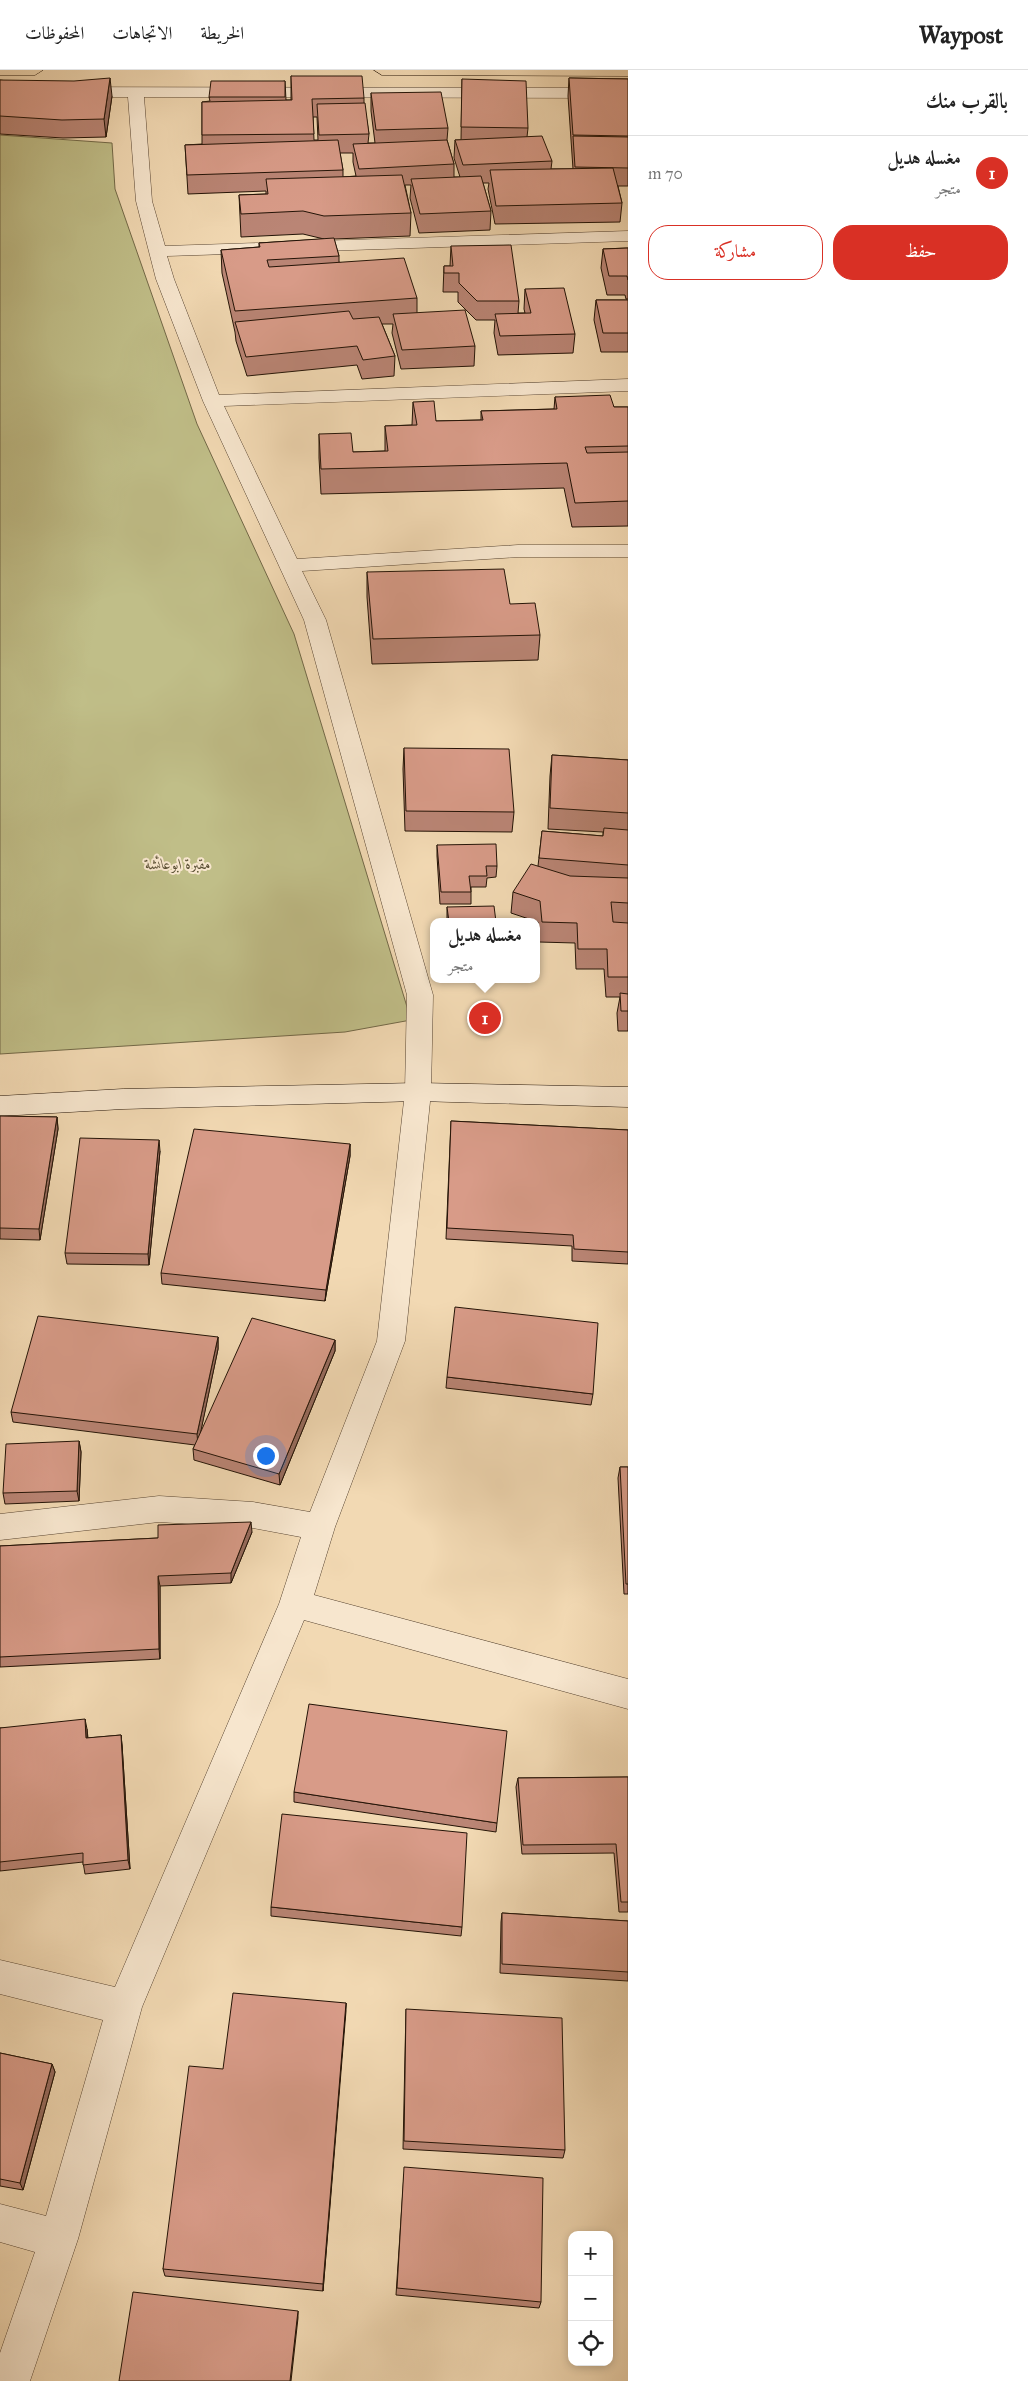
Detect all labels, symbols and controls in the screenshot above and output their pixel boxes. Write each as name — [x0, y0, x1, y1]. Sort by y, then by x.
text: Waypost — [919, 20, 1003, 50]
text: المحفوظات — [25, 22, 84, 44]
text: الاتجاهات — [112, 22, 172, 44]
text: الخريطة — [200, 22, 244, 44]
text: بالقرب منك — [926, 88, 1008, 114]
text: مغسله هديل — [887, 146, 961, 169]
text: 70 m — [648, 164, 683, 183]
text: 1 — [989, 164, 995, 183]
text: متجر — [936, 179, 961, 198]
button: مشاركة — [648, 225, 823, 280]
button: حفظ — [833, 225, 1008, 280]
park label: مقبرة ابوعائشة — [143, 855, 211, 873]
popup — [430, 918, 540, 983]
text: مغسله هديل — [448, 923, 522, 946]
text: متجر — [448, 956, 473, 975]
pin: 1 — [469, 999, 501, 1037]
your location — [253, 1443, 279, 1469]
map controls — [568, 2231, 613, 2366]
button: + — [568, 2231, 613, 2276]
button: − — [568, 2276, 613, 2321]
button: locate — [568, 2321, 613, 2366]

